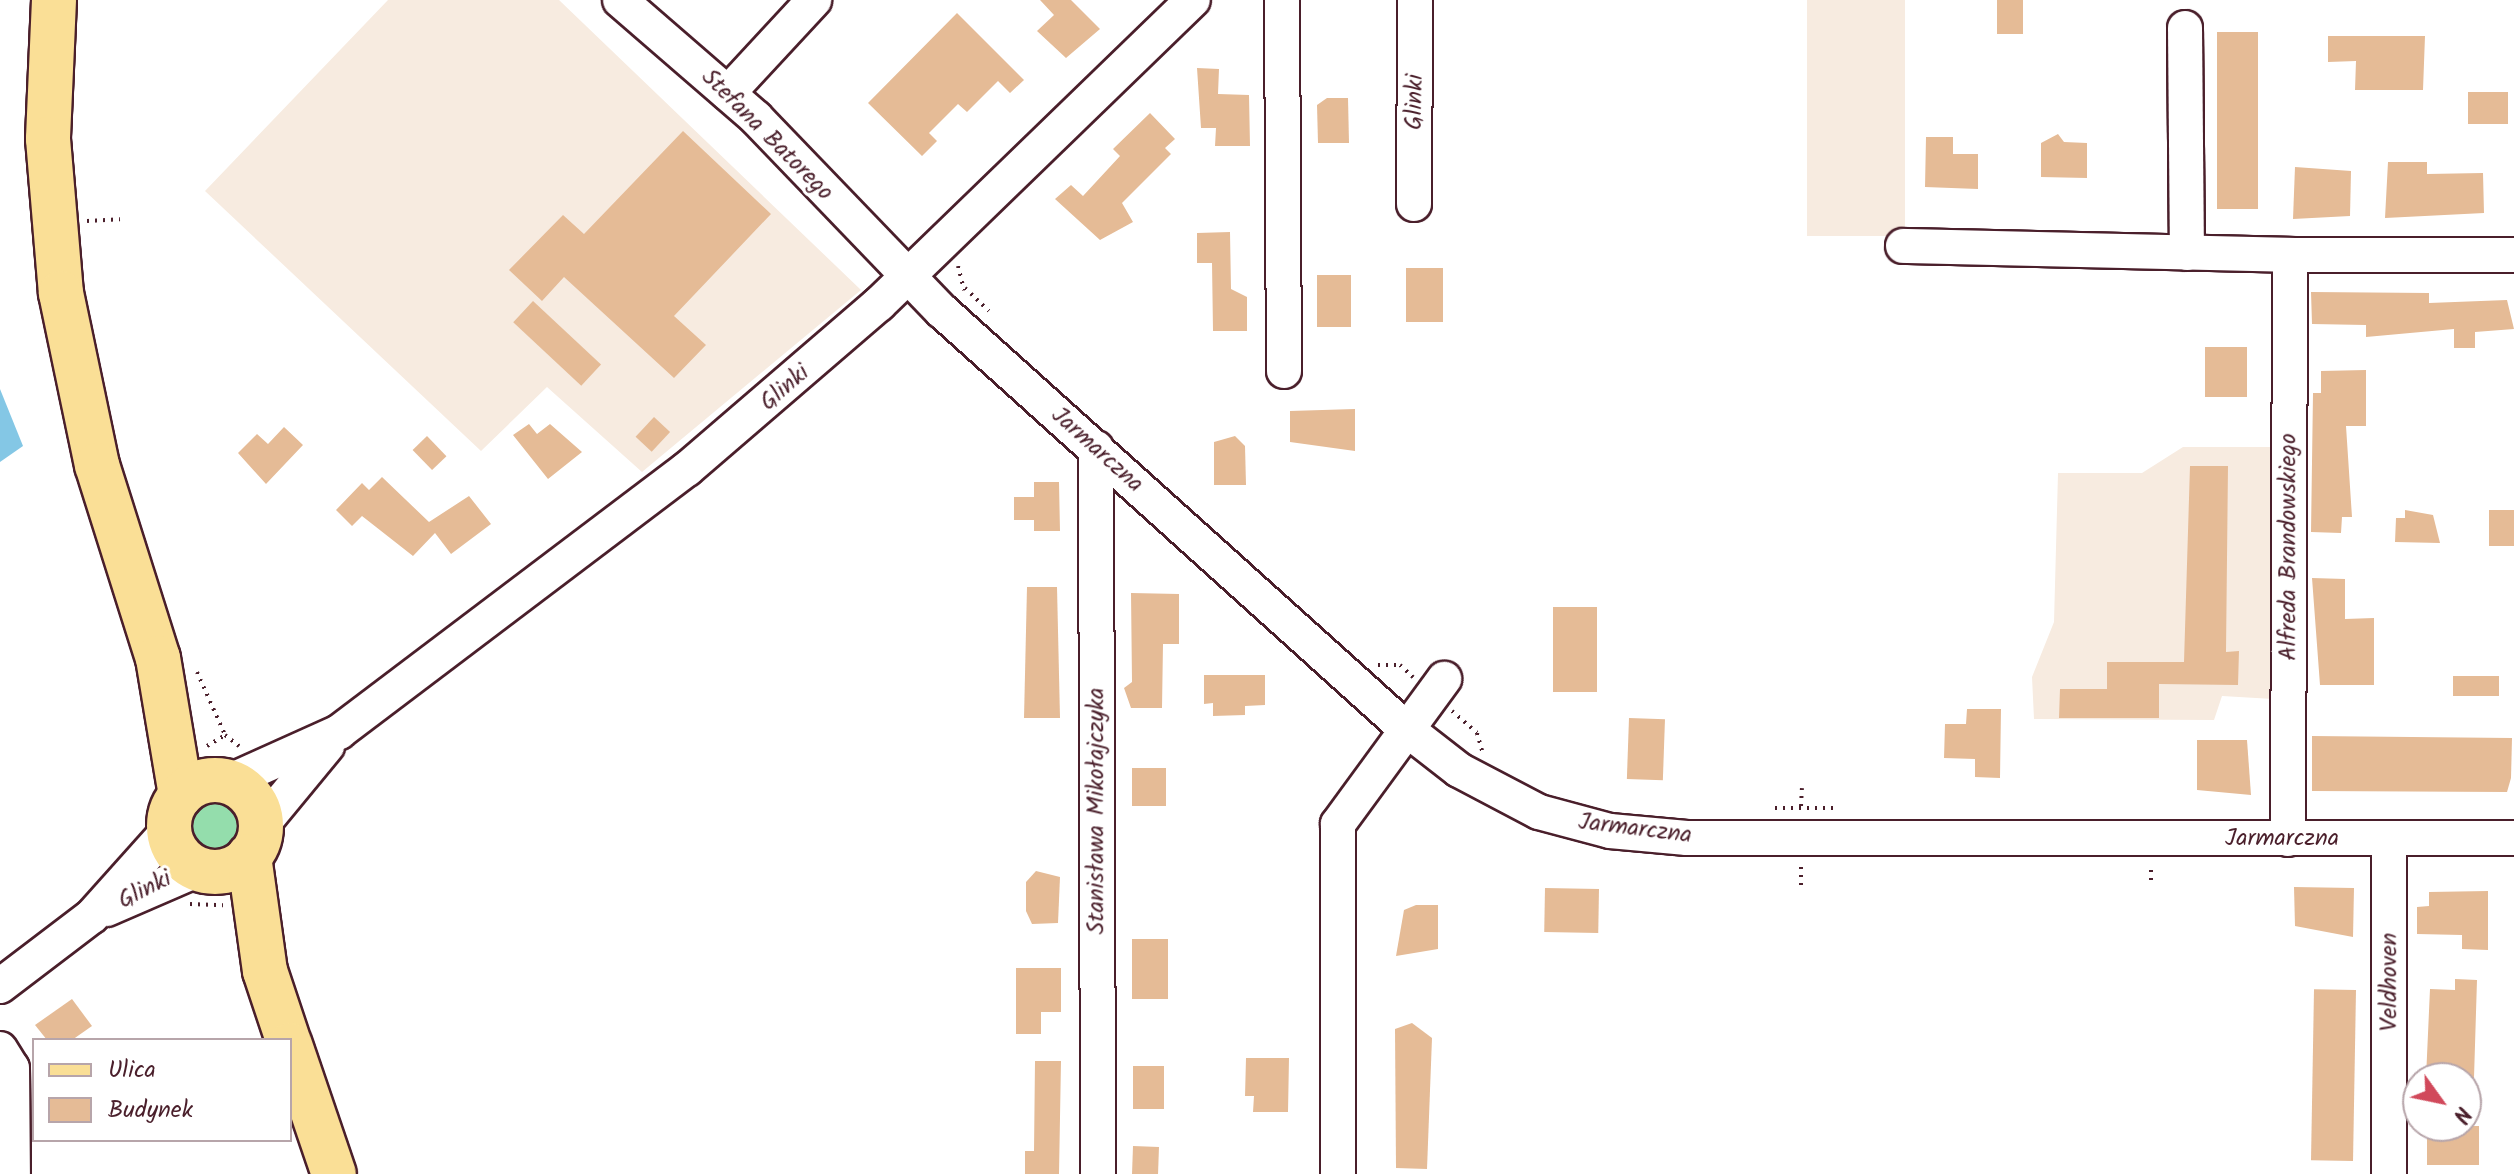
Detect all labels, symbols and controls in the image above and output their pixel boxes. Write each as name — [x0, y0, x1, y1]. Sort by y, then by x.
street label: Stefana Batorego — [695, 63, 839, 207]
street label: Glinki — [1400, 74, 1430, 130]
street label: Glinki — [754, 359, 816, 417]
street label: Jarmarczna — [1045, 401, 1149, 499]
street label: Alfreda Brandowskiego — [2275, 433, 2303, 661]
street label: Stanisława Mikołajczyka — [1083, 688, 1111, 934]
street label: Jarmarczna — [1577, 808, 1693, 850]
street label: Jarmarczna — [2225, 825, 2339, 853]
street label: Glinki — [114, 864, 176, 916]
street label: Veldhoven — [2376, 933, 2404, 1031]
legend — [32, 1038, 292, 1142]
text: Ulica — [108, 1051, 156, 1090]
north arrow — [2402, 1062, 2482, 1142]
text: Budynek — [108, 1091, 193, 1130]
text: N — [2442, 1099, 2479, 1130]

